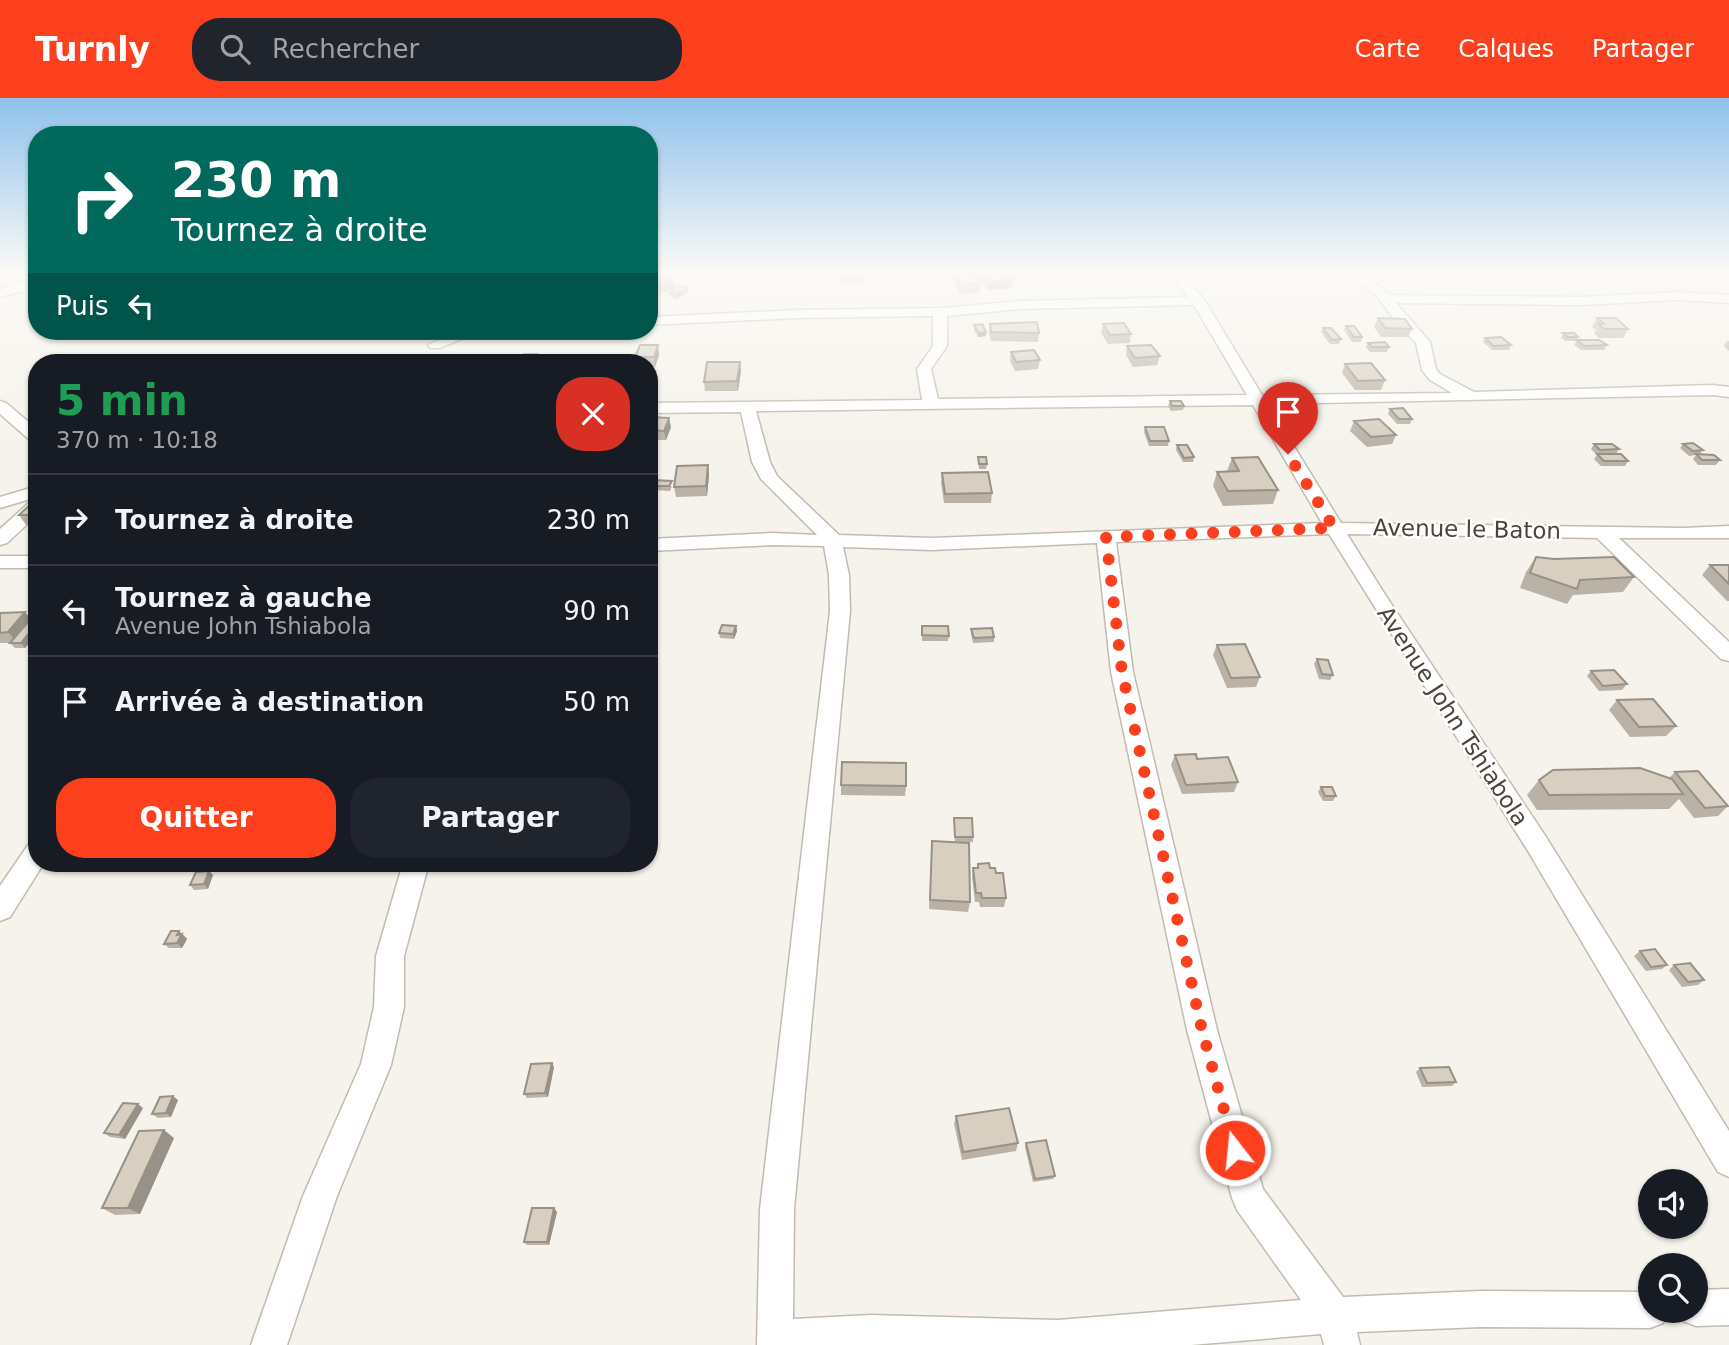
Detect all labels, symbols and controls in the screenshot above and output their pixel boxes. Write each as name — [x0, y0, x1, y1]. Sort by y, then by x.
search box — [192, 18, 682, 81]
text: Turnly — [35, 30, 150, 69]
icon: search — [216, 30, 254, 68]
text: Rechercher — [272, 34, 419, 64]
text: Carte — [1355, 35, 1420, 63]
text: Calques — [1458, 35, 1554, 63]
text: Partager — [1592, 35, 1694, 63]
text: 230 m — [171, 152, 341, 209]
icon: right — [56, 154, 147, 245]
text: Tournez à droite — [171, 211, 428, 249]
icon: left — [122, 287, 160, 325]
text: Puis — [56, 291, 108, 321]
text: 5 min — [56, 376, 188, 425]
button: close — [556, 377, 630, 451]
pin — [1258, 382, 1318, 454]
icon: arrive — [1269, 393, 1307, 431]
text: 370 m · 10:18 — [56, 427, 218, 453]
icon: right — [56, 501, 94, 539]
text: Tournez à droite — [115, 505, 354, 535]
text: 230 m — [547, 505, 630, 535]
street label: Avenue le Baton — [1373, 514, 1561, 544]
text: Tournez à gauche — [115, 583, 372, 613]
icon: left — [56, 592, 94, 630]
text: 90 m — [563, 596, 630, 626]
street label: Avenue John Tshiabola — [1372, 601, 1534, 831]
text: Avenue John Tshiabola — [115, 613, 372, 639]
icon: arrive — [56, 683, 94, 721]
text: Arrivée à destination — [115, 687, 424, 717]
text: 50 m — [563, 687, 630, 717]
button: Quitter — [56, 778, 336, 858]
button: Partager — [350, 778, 630, 858]
position arrow — [1198, 1113, 1272, 1187]
map controls — [1638, 1169, 1708, 1323]
button: sound — [1638, 1169, 1708, 1239]
button: search — [1638, 1253, 1708, 1323]

